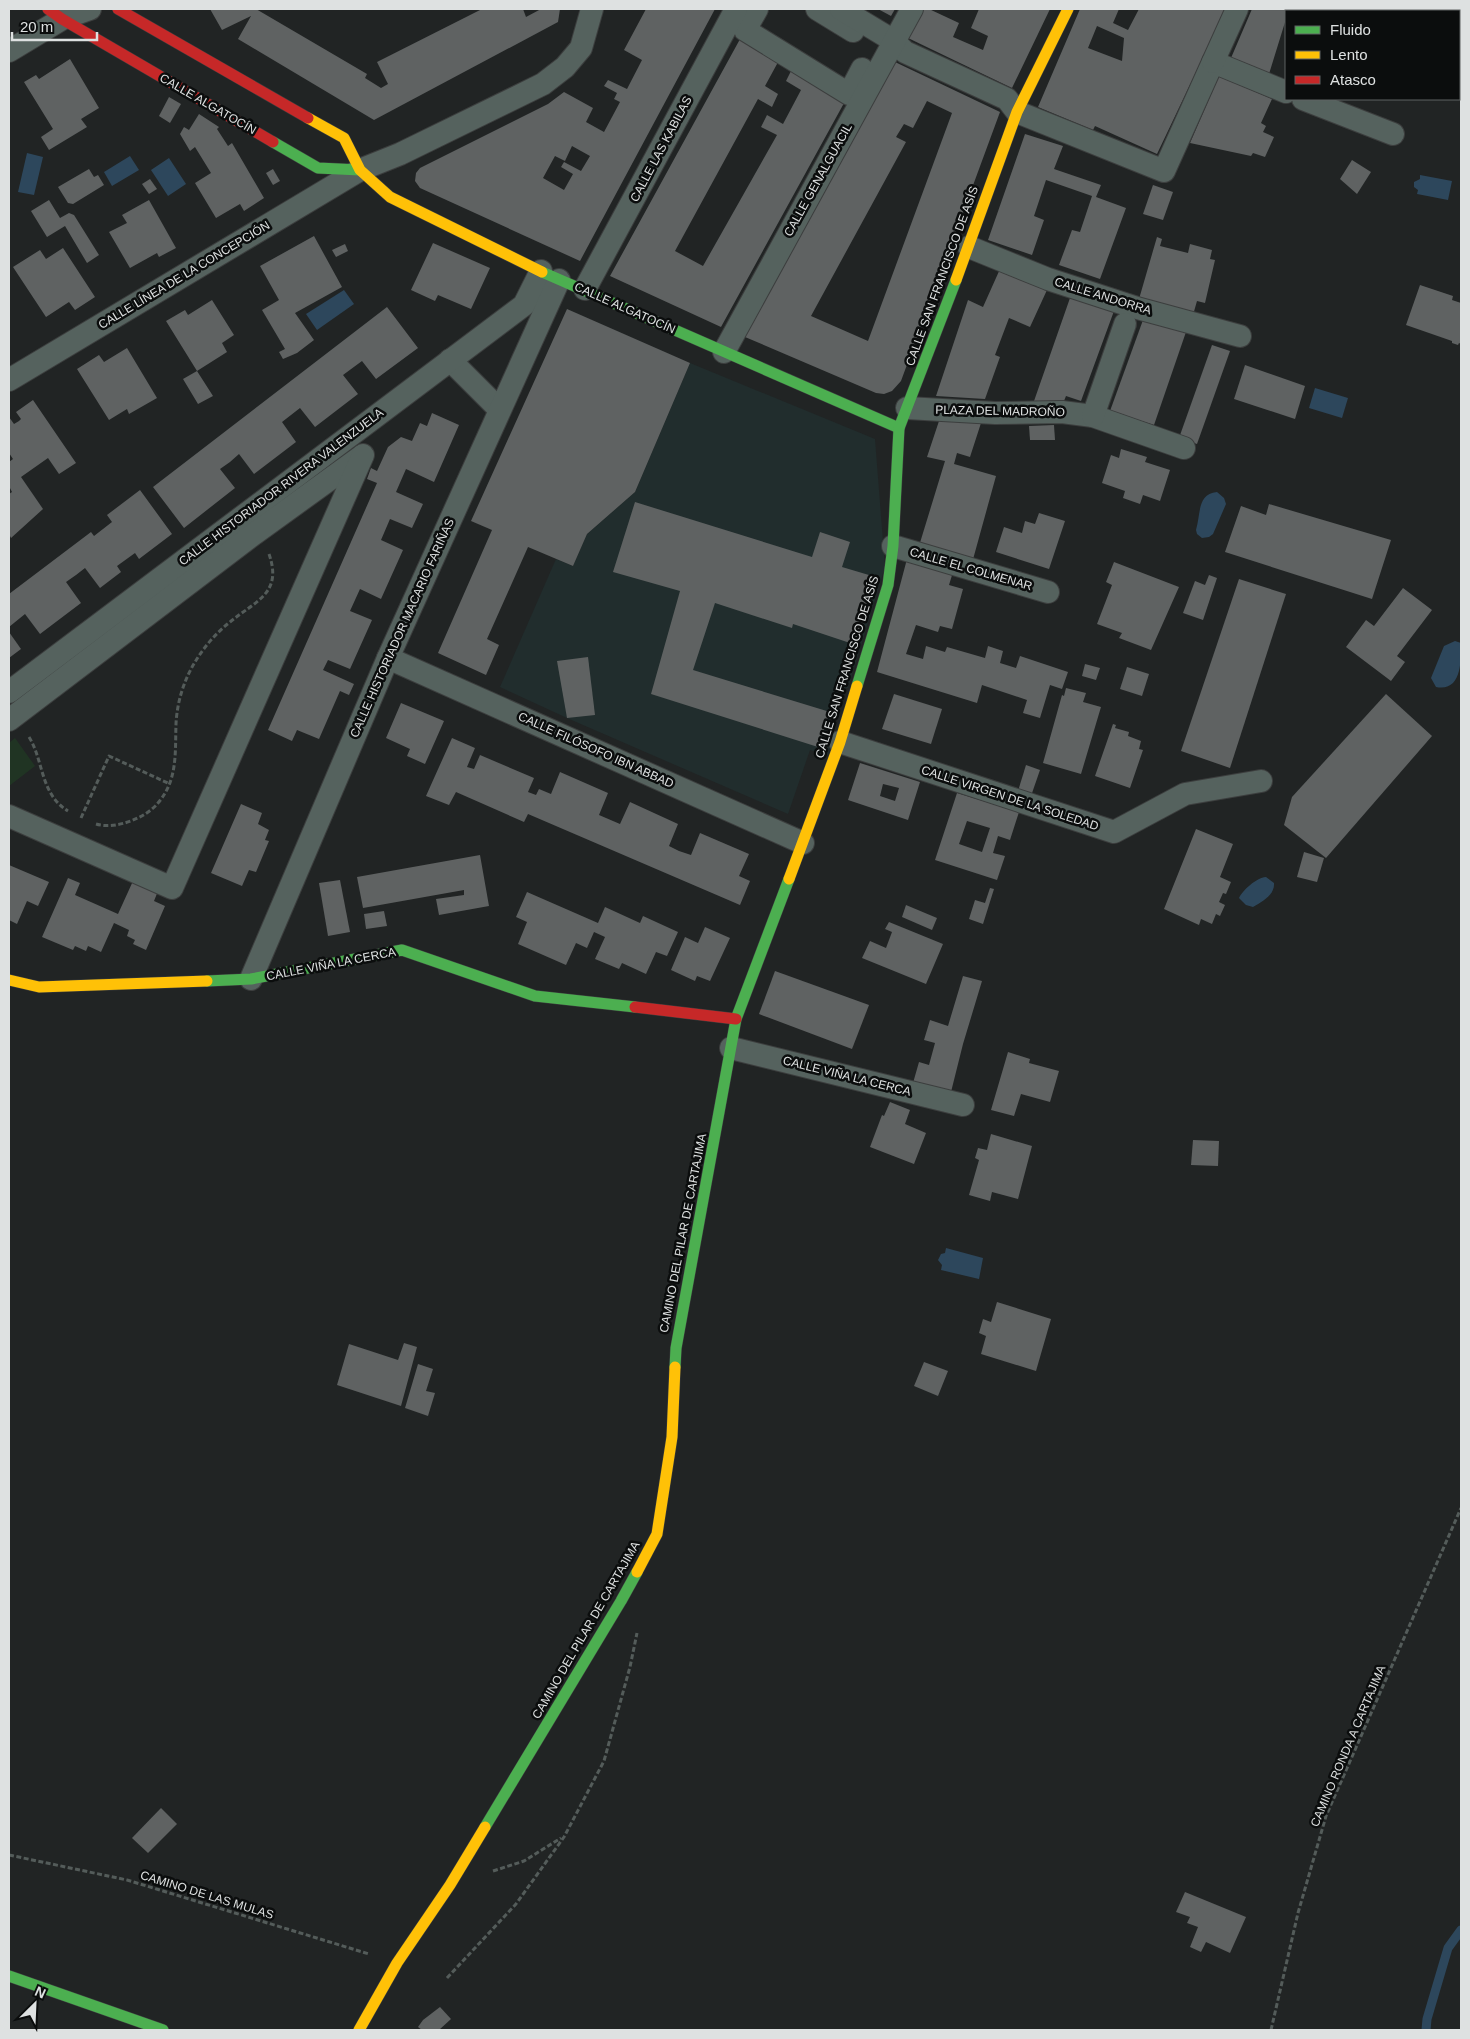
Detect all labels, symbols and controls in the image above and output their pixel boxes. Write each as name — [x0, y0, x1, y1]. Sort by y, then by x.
scale bar — [12, 10, 98, 42]
legend — [1285, 10, 1460, 100]
text: 20 m — [20, 18, 53, 35]
text: Fluido — [1330, 21, 1371, 38]
text: Lento — [1330, 46, 1368, 63]
street label: CALLE ALGATOCÍN — [157, 70, 259, 137]
text: Atasco — [1330, 71, 1376, 88]
street label: CALLE LAS KABILAS — [627, 94, 695, 204]
street label: CALLE GENALGUACIL — [781, 121, 855, 239]
street label: CALLE SAN FRANCISCO DE ASÍS — [902, 184, 981, 368]
street label: CALLE LÍNEA DE LA CONCEPCIÓN — [95, 217, 272, 332]
street label: CALLE ANDORRA — [1053, 275, 1153, 317]
street label: CALLE ALGATOCÍN — [572, 279, 678, 337]
street label: PLAZA DEL MADROÑO — [935, 403, 1065, 419]
street label: CALLE HISTORIADOR RIVERA VALENZUELA — [176, 405, 386, 569]
street label: CALLE HISTORIADOR MACARIO FARIÑAS — [347, 516, 457, 740]
street label: CALLE EL COLMENAR — [908, 545, 1034, 593]
street label: CALLE SAN FRANCISCO DE ASÍS — [812, 574, 881, 760]
street label: CALLE FILÓSOFO IBN ABBAD — [516, 708, 677, 791]
street label: CALLE VIRGEN DE LA SOLEDAD — [920, 763, 1101, 833]
street label: CALLE VIÑA LA CERCA — [265, 945, 397, 983]
street label: CALLE VIÑA LA CERCA — [782, 1053, 912, 1099]
street label: CAMINO DEL PILAR DE CARTAJIMA — [657, 1132, 709, 1334]
street label: CAMINO DEL PILAR DE CARTAJIMA — [529, 1539, 643, 1721]
street label: CAMINO RONDA A CARTAJIMA — [1308, 1663, 1388, 1829]
street label: CAMINO DE LAS MULAS — [139, 1868, 275, 1922]
north arrow — [10, 1979, 60, 2029]
text: N — [32, 1983, 48, 2001]

